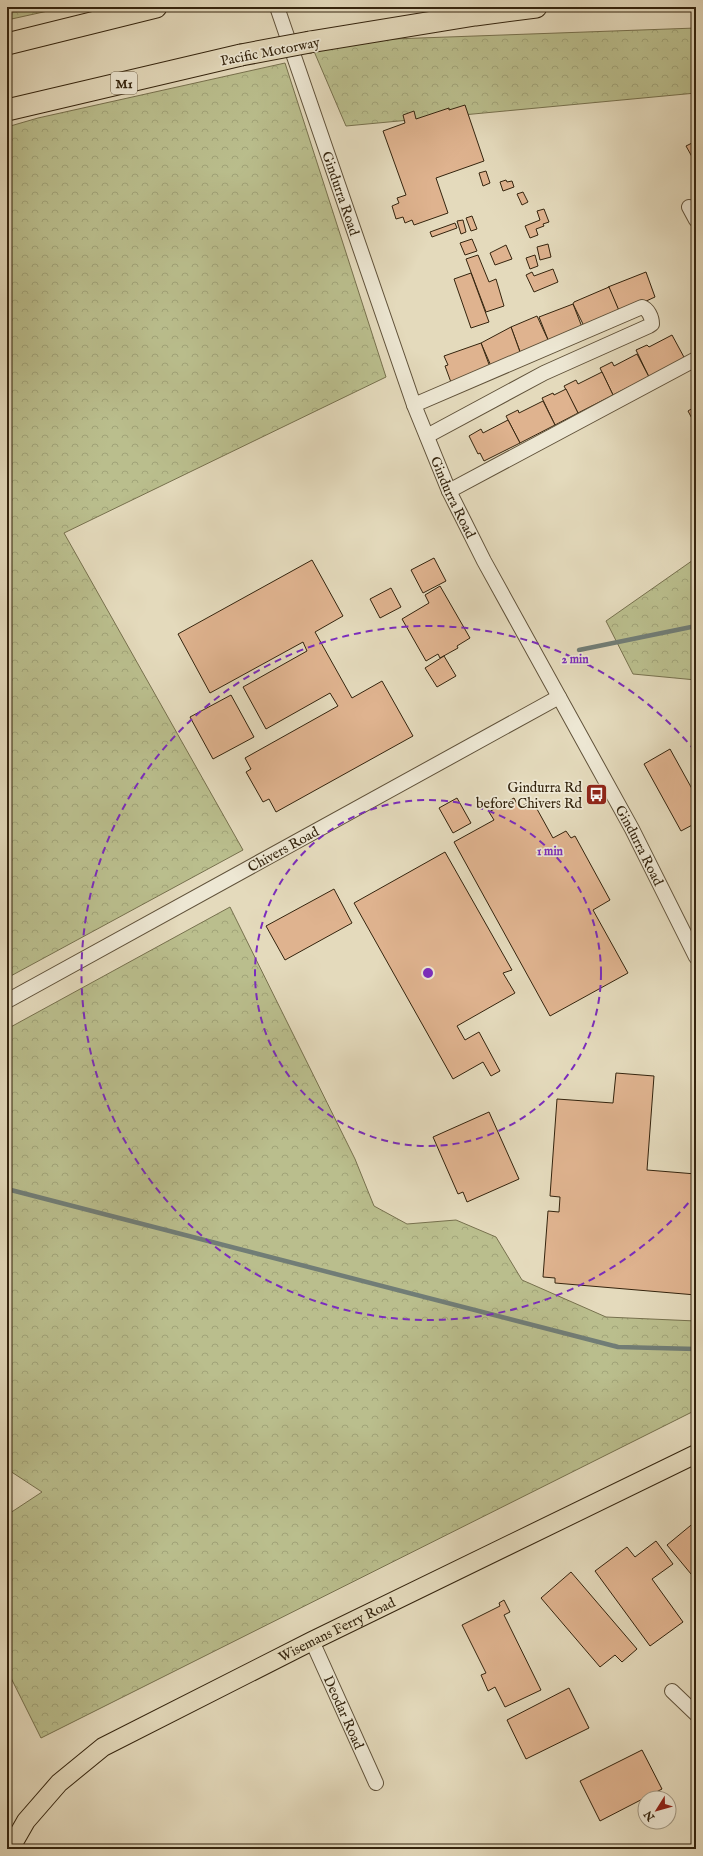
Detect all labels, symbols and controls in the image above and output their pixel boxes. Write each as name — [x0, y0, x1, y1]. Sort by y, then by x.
street label: Pacific Motorway — [219, 33, 322, 70]
road number: M1 — [111, 72, 137, 94]
street label: Gindurra Road — [317, 149, 363, 239]
street label: Gindurra Road — [426, 454, 479, 542]
text: 2 min — [561, 652, 589, 667]
place label: Gindurra Rd before Chivers Rd — [476, 779, 583, 813]
bus stop icon: Gindurra Rd before Chivers Rd — [584, 782, 610, 808]
street label: Gindurra Road — [611, 802, 667, 889]
street label: Chivers Road — [245, 823, 323, 877]
text: 1 min — [537, 844, 564, 859]
centre of rings — [421, 966, 435, 980]
street label: Wisemans Ferry Road — [276, 1594, 399, 1667]
street label: Deodar Road — [319, 1673, 368, 1753]
north arrow — [637, 1790, 677, 1830]
text: N — [641, 1807, 659, 1824]

